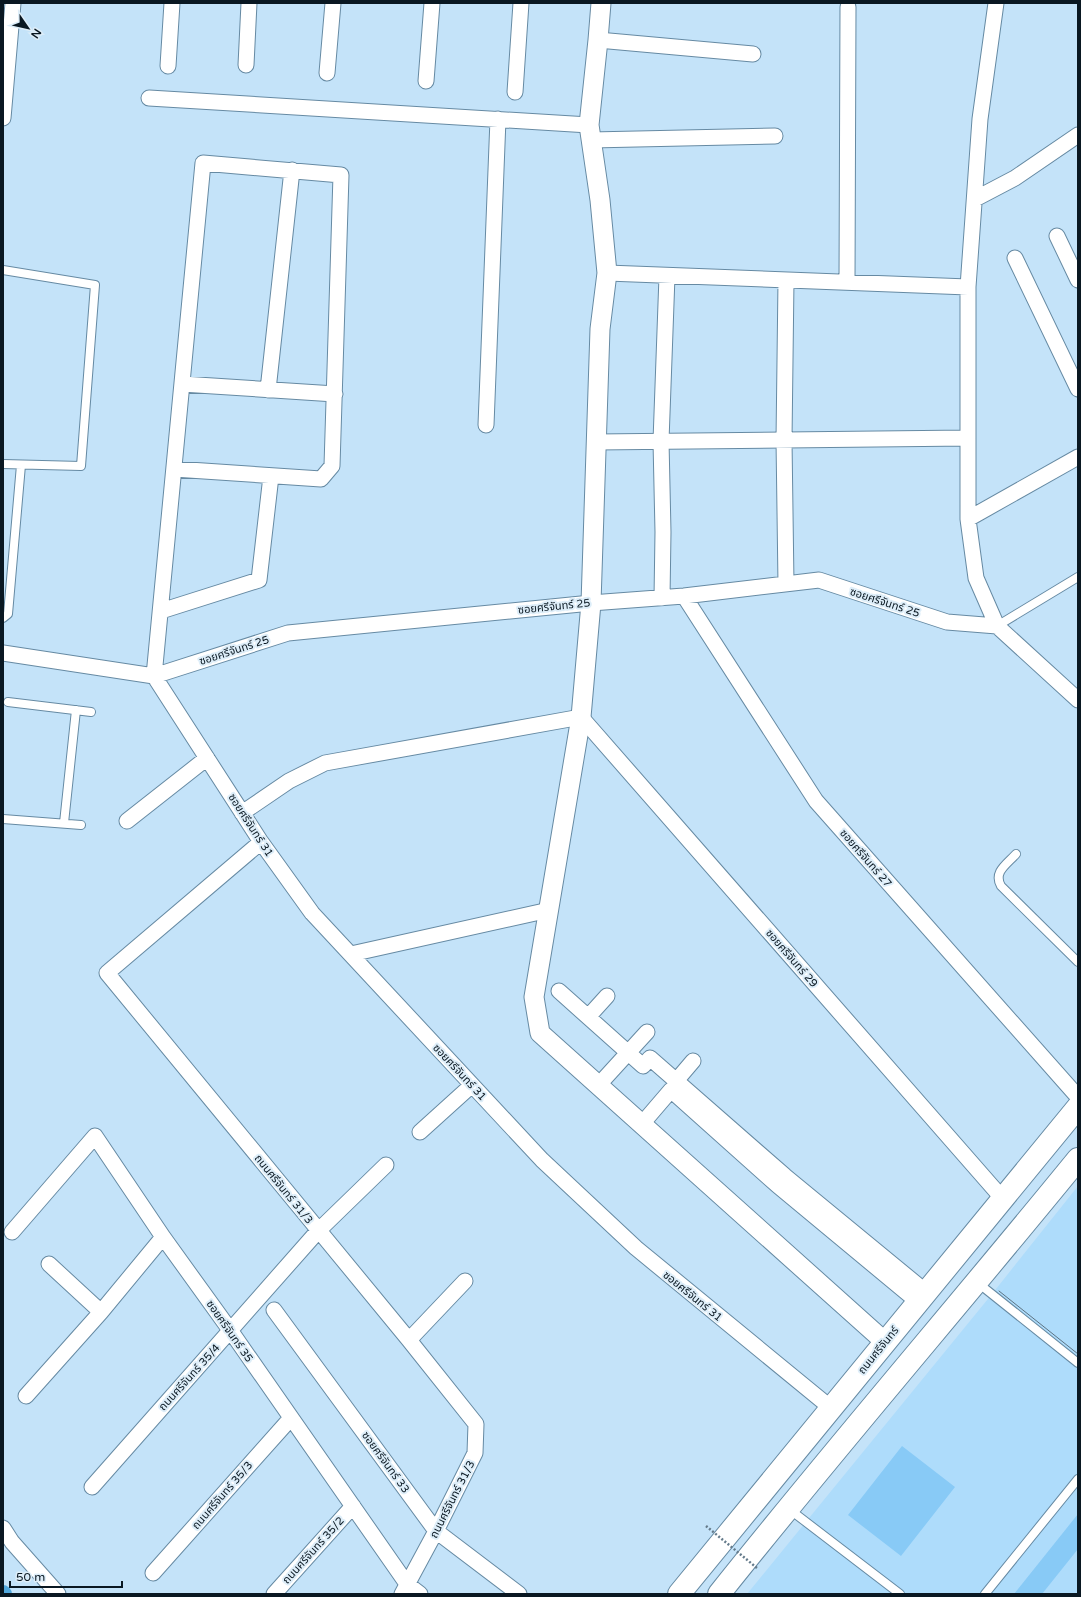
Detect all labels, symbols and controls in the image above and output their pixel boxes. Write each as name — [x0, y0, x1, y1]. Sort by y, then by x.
north arrow — [8, 8, 48, 48]
text: N — [28, 26, 44, 41]
street label: ซอยศรีจันทร์ 25 — [848, 585, 921, 620]
street label: ซอยศรีจันทร์ 25 — [517, 596, 591, 617]
street label: ซอยศรีจันทร์ 25 — [198, 633, 271, 668]
street label: ซอยศรีจันทร์ 31 — [225, 791, 276, 859]
street label: ซอยศรีจันทร์ 27 — [837, 827, 894, 890]
street label: ซอยศรีจันทร์ 29 — [763, 927, 820, 990]
street label: ซอยศรีจันทร์ 31 — [430, 1041, 489, 1103]
street label: ถนนศรีจันทร์ 31/3 — [252, 1152, 316, 1227]
street label: ซอยศรีจันทร์ 31 — [660, 1268, 725, 1324]
street label: ซอยศรีจันทร์ 35 — [203, 1298, 256, 1365]
street label: ถนนศรีจันทร์ — [855, 1324, 902, 1377]
street label: ถนนศรีจันทร์ 35/4 — [156, 1341, 223, 1413]
street label: ซอยศรีจันทร์ 33 — [359, 1429, 412, 1496]
street label: ถนนศรีจันทร์ 31/3 — [427, 1458, 478, 1540]
street label: ถนนศรีจันทร์ 35/3 — [189, 1459, 255, 1532]
street label: ถนนศรีจันทร์ 35/2 — [280, 1514, 347, 1586]
scale bar — [10, 1563, 122, 1589]
text: 50 m — [16, 1570, 45, 1584]

